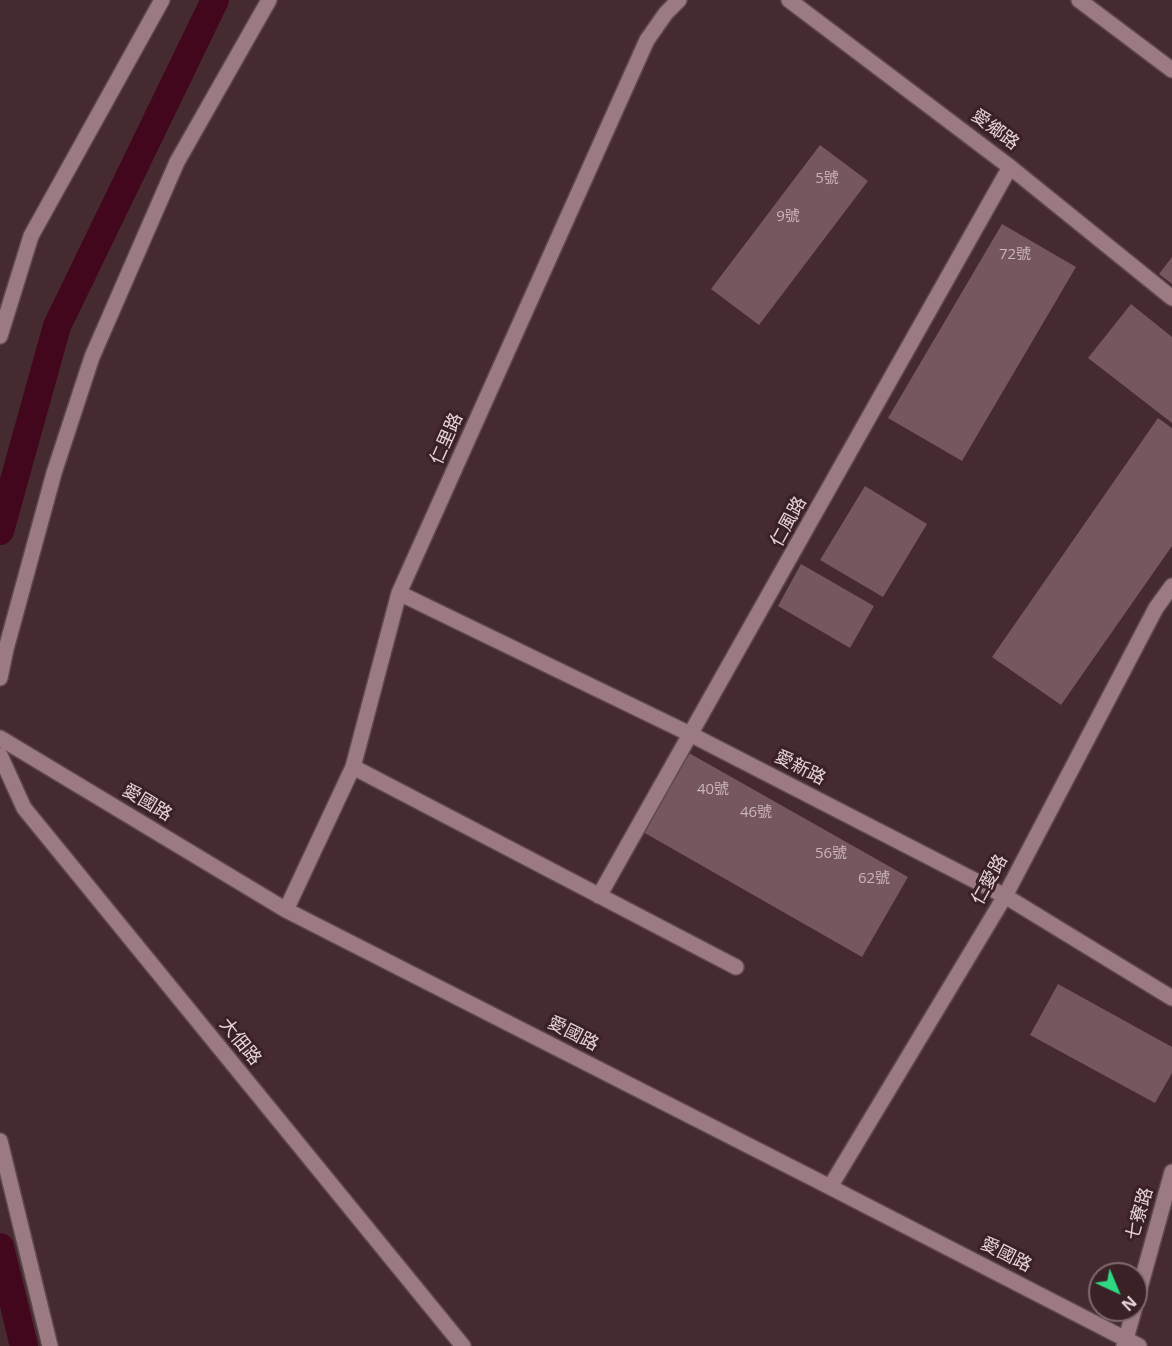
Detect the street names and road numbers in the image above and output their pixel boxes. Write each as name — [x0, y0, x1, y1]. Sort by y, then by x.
street label: 愛鄉路 — [967, 105, 1023, 155]
street label: 仁里路 — [426, 410, 468, 468]
street label: 仁風路 — [766, 493, 812, 551]
street label: 愛新路 — [771, 746, 829, 790]
street label: 愛國路 — [118, 780, 176, 826]
street label: 仁愛路 — [967, 851, 1013, 909]
street label: 愛國路 — [544, 1012, 602, 1056]
street label: 大佃路 — [215, 1014, 265, 1070]
street label: 七寮路 — [1122, 1185, 1158, 1243]
street label: 愛國路 — [977, 1233, 1035, 1277]

